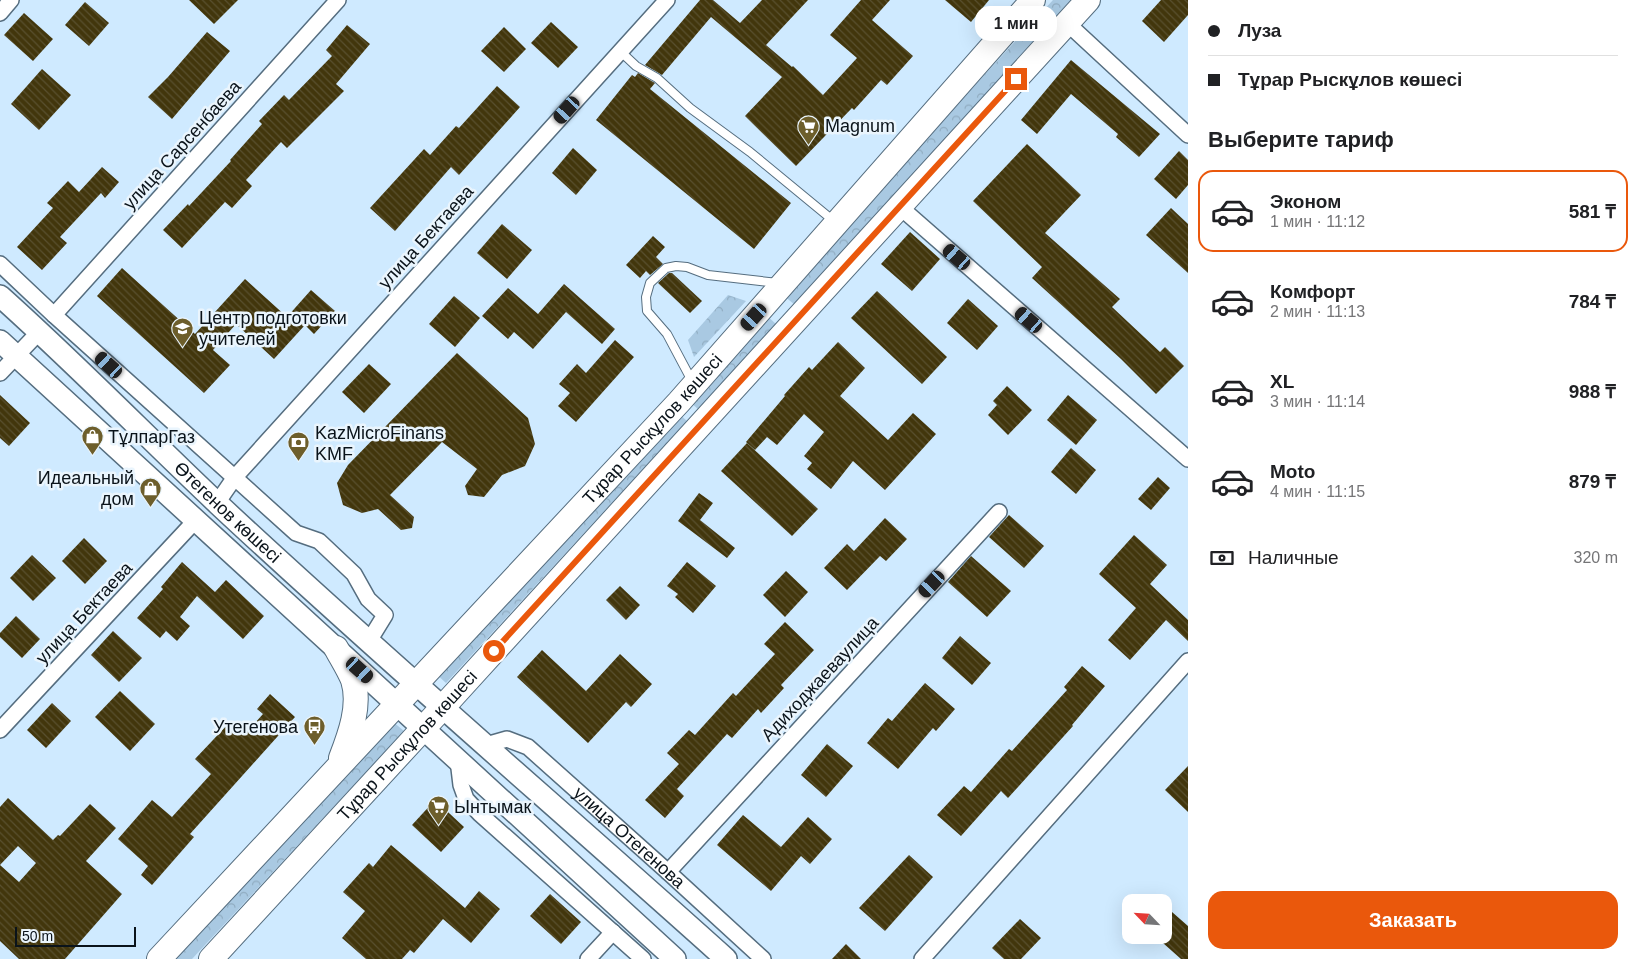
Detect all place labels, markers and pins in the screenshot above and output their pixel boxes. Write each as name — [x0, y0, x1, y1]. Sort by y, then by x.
supermarket icon: Magnum — [797, 114, 821, 145]
place label: Magnum — [825, 116, 895, 136]
place label: Центр подготовки учителей — [199, 308, 347, 349]
school or university icon: Центр подготовки учителей — [171, 316, 195, 347]
place label: KazMicroFinans KMF — [315, 423, 444, 464]
shop icon: ТұлпарГаз — [80, 425, 104, 456]
place label: ТұлпарГаз — [108, 427, 195, 447]
bank icon: KazMicroFinans KMF — [287, 431, 311, 462]
place label: Идеальный дом — [38, 468, 134, 509]
shop icon: Идеальный дом — [138, 476, 162, 507]
bus stop icon: Утегенова — [302, 715, 326, 746]
place label: Утегенова — [213, 717, 299, 737]
supermarket icon: Ынтымак — [426, 795, 450, 826]
place label: Ынтымак — [454, 797, 531, 817]

